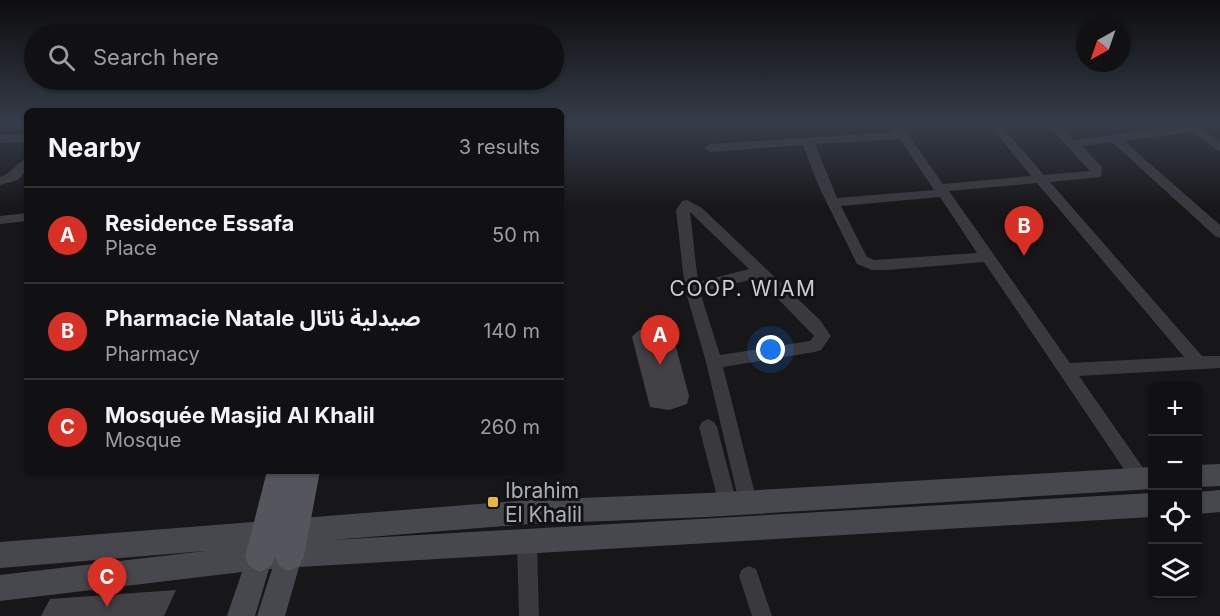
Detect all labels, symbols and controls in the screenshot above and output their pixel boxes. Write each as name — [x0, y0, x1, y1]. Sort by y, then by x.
north arrow — [1076, 18, 1130, 72]
search box — [24, 24, 564, 90]
icon: search — [45, 41, 78, 74]
text: Search here — [93, 44, 219, 70]
text: Nearby — [48, 132, 141, 163]
text: 3 results — [459, 135, 540, 159]
pin: B — [1004, 206, 1044, 256]
text: Residence Essafa — [105, 210, 294, 236]
text: A — [60, 223, 75, 247]
text: 50 m — [492, 223, 540, 247]
text: Place — [105, 236, 157, 260]
district label: COOP. WIAM — [670, 276, 816, 301]
text: Pharmacie Natale صيدلية ناتال — [105, 305, 421, 331]
pin: A — [640, 316, 680, 365]
text: B — [61, 319, 74, 343]
text: 140 m — [483, 319, 540, 343]
your location — [756, 335, 785, 364]
text: Pharmacy — [105, 342, 200, 366]
map controls — [1148, 382, 1202, 598]
button: + — [1148, 382, 1202, 436]
text: Mosquée Masjid Al Khalil — [105, 402, 375, 428]
text: C — [60, 415, 75, 439]
text: 260 m — [480, 415, 540, 439]
text: Mosque — [105, 428, 181, 452]
button: − — [1148, 436, 1202, 490]
place label: Ibrahim El Khalil — [505, 478, 582, 527]
button: locate — [1148, 490, 1202, 544]
marker: Ibrahim El Khalil — [486, 495, 500, 509]
button: layers — [1148, 544, 1202, 598]
pin: C — [88, 558, 126, 607]

